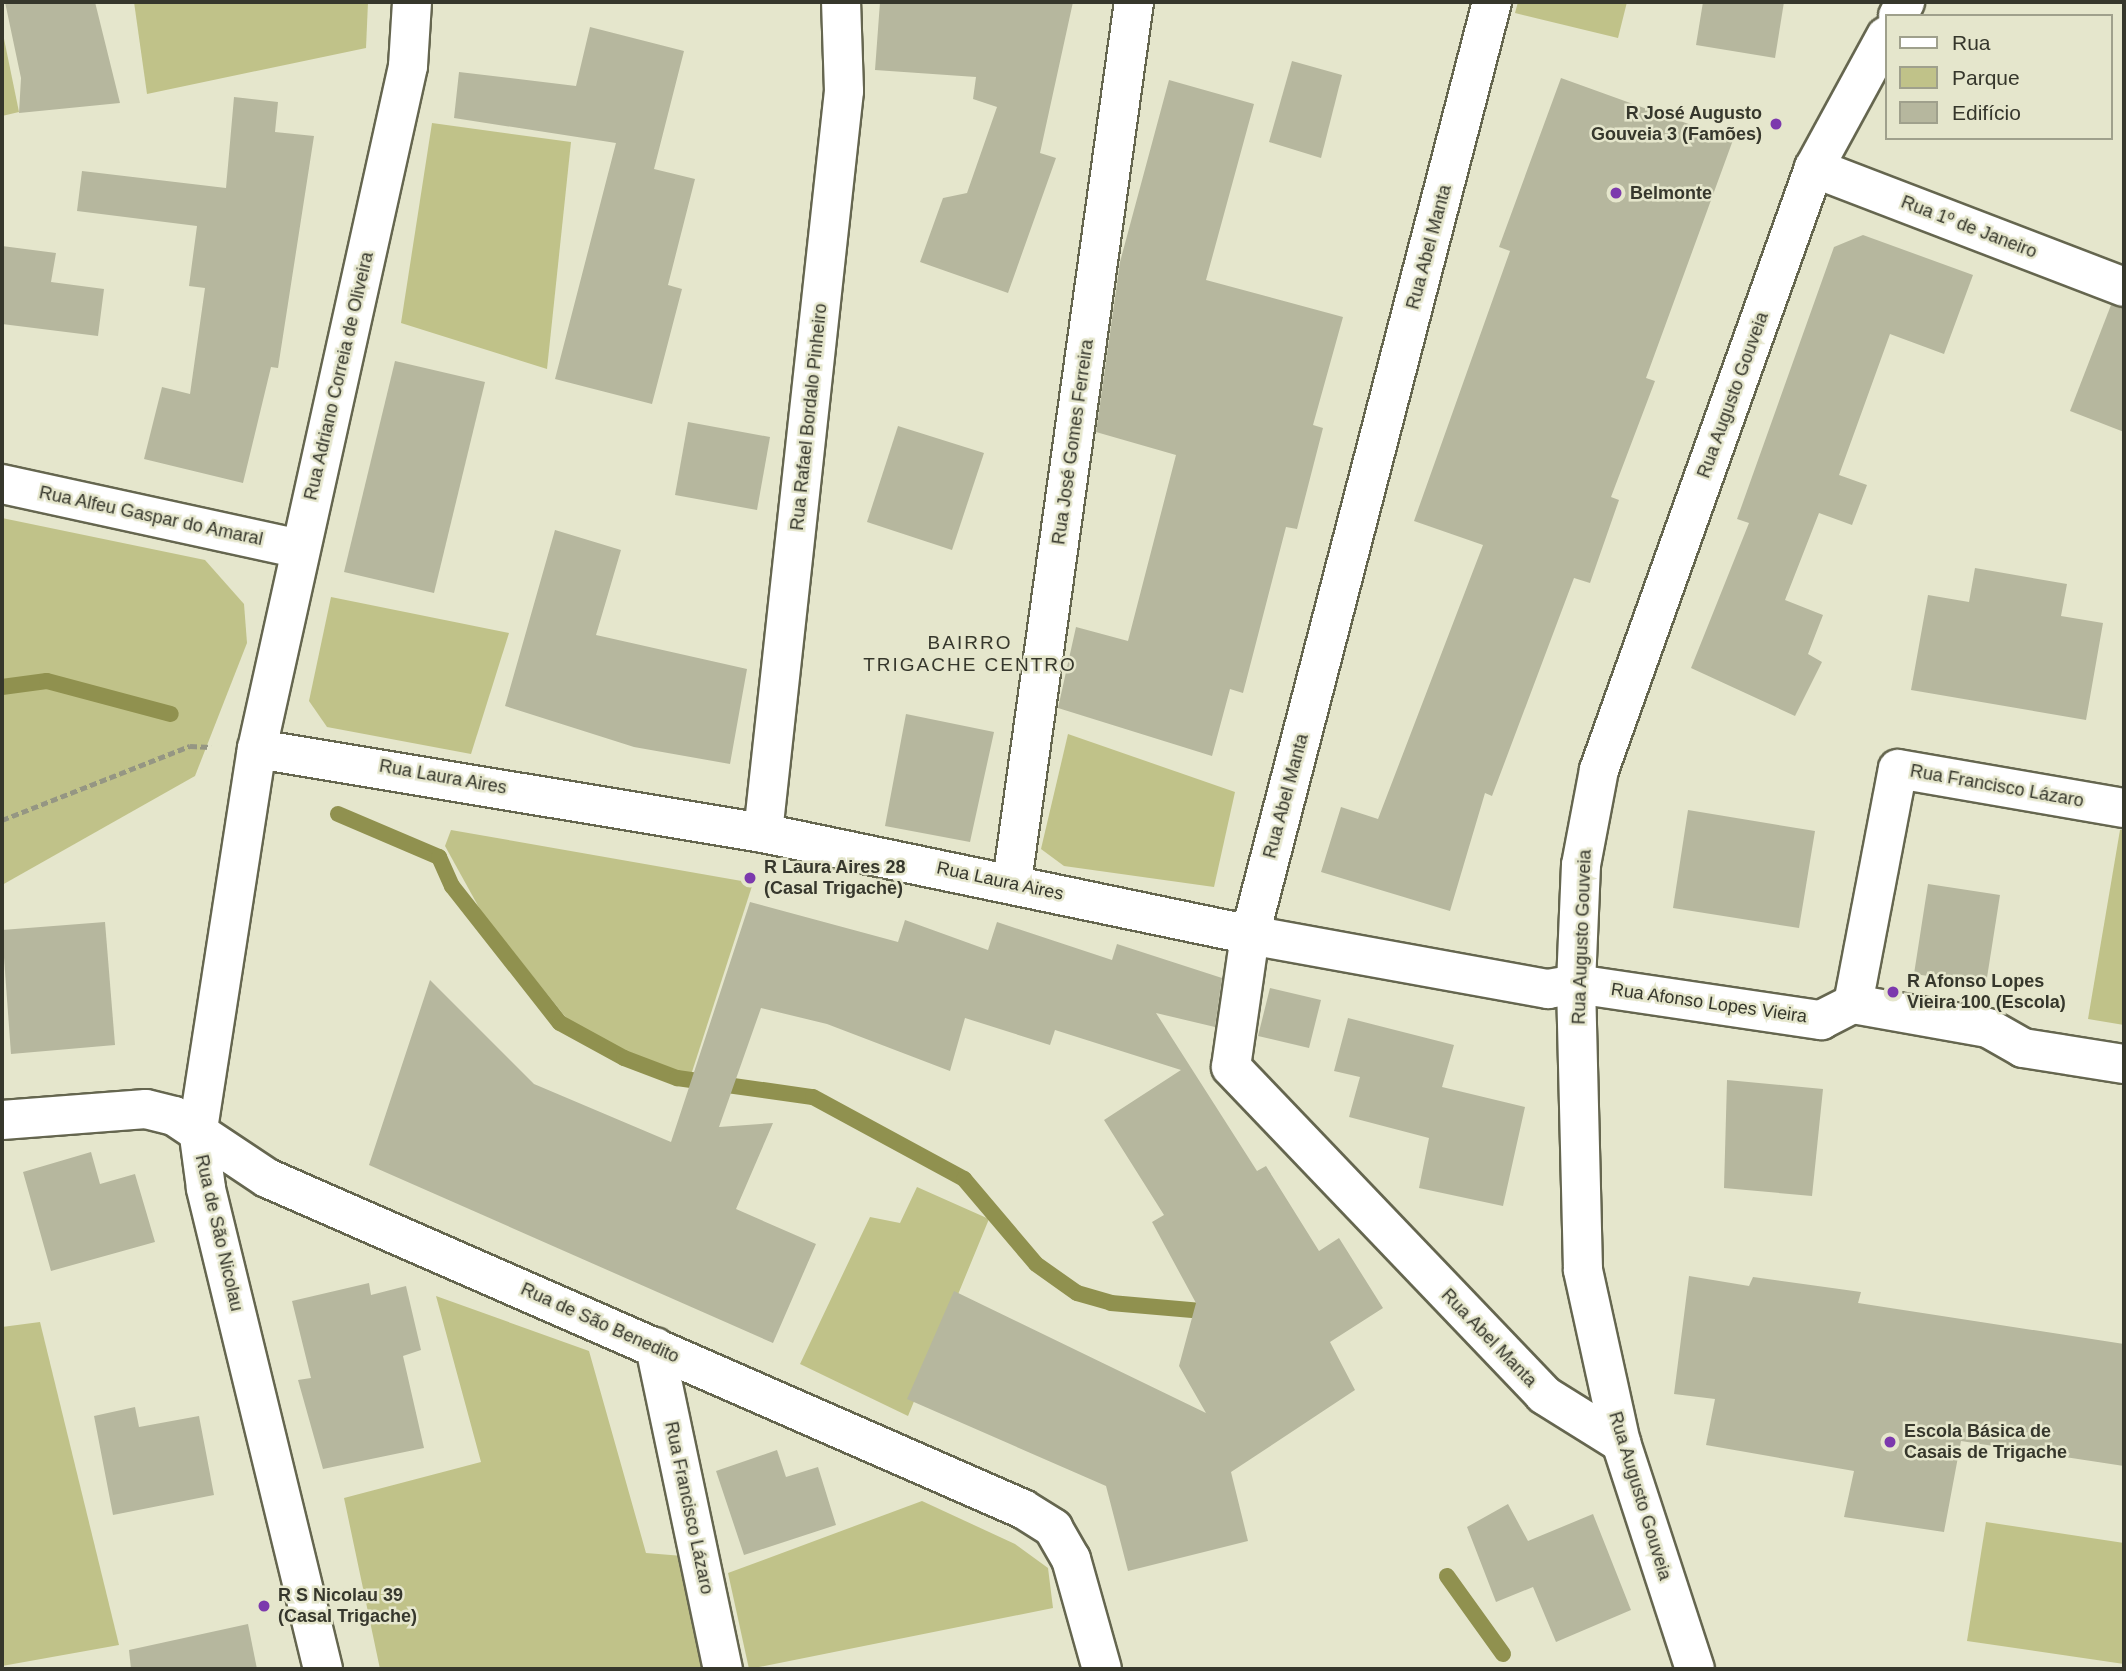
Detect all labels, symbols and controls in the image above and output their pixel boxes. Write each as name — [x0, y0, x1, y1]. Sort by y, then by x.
legend — [1884, 14, 2112, 140]
text: Rua — [1952, 31, 1991, 54]
text: Parque — [1952, 66, 2020, 89]
text: Edifício — [1952, 101, 2021, 124]
place label: R José Augusto Gouveia 3 (Famões) — [1591, 103, 1762, 146]
marker: R José Augusto Gouveia 3 (Famões) — [1768, 116, 1784, 132]
street label: Rua Abel Manta — [1402, 182, 1456, 312]
place label: Belmonte — [1630, 182, 1712, 204]
marker: Belmonte — [1608, 185, 1624, 201]
street label: Rua 1º de Janeiro — [1898, 191, 2040, 263]
street label: Rua Adriano Correia de Oliveira — [300, 249, 378, 503]
street label: Rua Rafael Bordalo Pinheiro — [786, 302, 832, 532]
street label: Rua Augusto Gouveia — [1693, 309, 1773, 481]
street label: Rua José Gomes Ferreira — [1048, 338, 1098, 546]
street label: Rua Alfeu Gaspar do Amaral — [36, 482, 266, 550]
district label: BAIRRO TRIGACHE CENTRO — [865, 632, 1075, 676]
street label: Rua Abel Manta — [1259, 731, 1313, 861]
street label: Rua Laura Aires — [377, 755, 509, 799]
street label: Rua Francisco Lázaro — [1908, 760, 2086, 812]
street label: Rua Augusto Gouveia — [1568, 849, 1596, 1025]
place label: R Laura Aires 28 (Casal Trigache) — [764, 857, 906, 900]
street label: Rua Laura Aires — [934, 857, 1066, 905]
marker: R Laura Aires 28 (Casal Trigache) — [742, 870, 758, 886]
place label: R Afonso Lopes Vieira 100 (Escola) — [1907, 971, 2066, 1014]
street label: Rua Afonso Lopes Vieira — [1609, 978, 1809, 1028]
marker: R Afonso Lopes Vieira 100 (Escola) — [1885, 984, 1901, 1000]
street label: Rua de São Nicolau — [190, 1153, 248, 1313]
street label: Rua de São Benedito — [517, 1278, 683, 1368]
street label: Rua Abel Manta — [1436, 1284, 1542, 1392]
street label: Rua Augusto Gouveia — [1604, 1409, 1676, 1583]
street label: Rua Francisco Lázaro — [660, 1420, 718, 1596]
place label: Escola Básica de Casais de Trigache — [1904, 1421, 2067, 1464]
marker: Escola Básica de Casais de Trigache — [1882, 1434, 1898, 1450]
place label: R S Nicolau 39 (Casal Trigache) — [278, 1585, 417, 1628]
marker: R S Nicolau 39 (Casal Trigache) — [256, 1598, 272, 1614]

